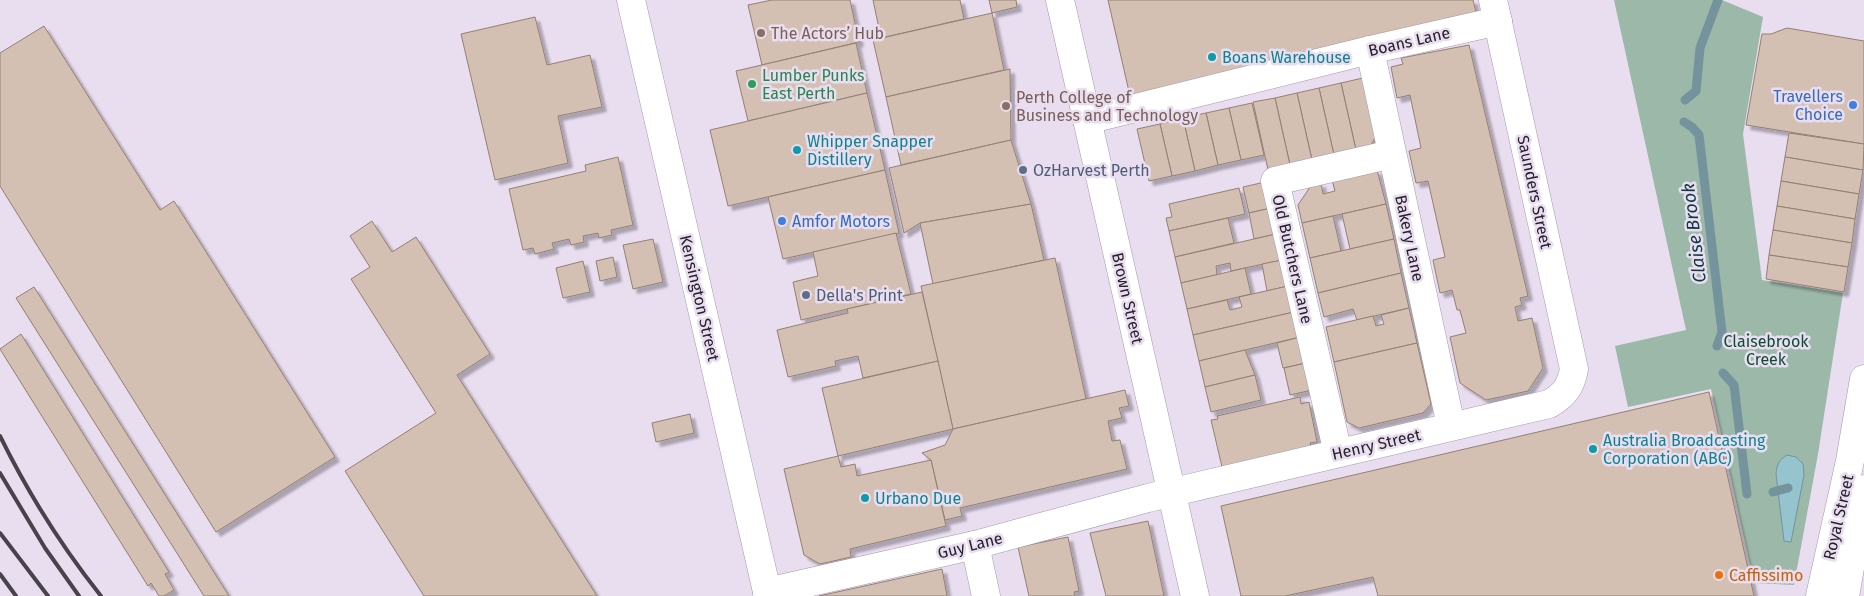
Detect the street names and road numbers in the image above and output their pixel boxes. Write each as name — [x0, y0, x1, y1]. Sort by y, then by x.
street label: Boans Lane — [1366, 23, 1452, 60]
street label: Saunders Street — [1513, 134, 1556, 251]
street label: Old Butchers Lane — [1268, 193, 1317, 326]
street label: Bakery Lane — [1391, 193, 1428, 283]
street label: Kensington Street — [676, 233, 723, 363]
street label: Brown Street — [1108, 251, 1147, 346]
street label: Henry Street — [1330, 425, 1423, 464]
street label: Royal Street — [1819, 472, 1858, 562]
street label: Guy Lane — [936, 528, 1005, 563]

